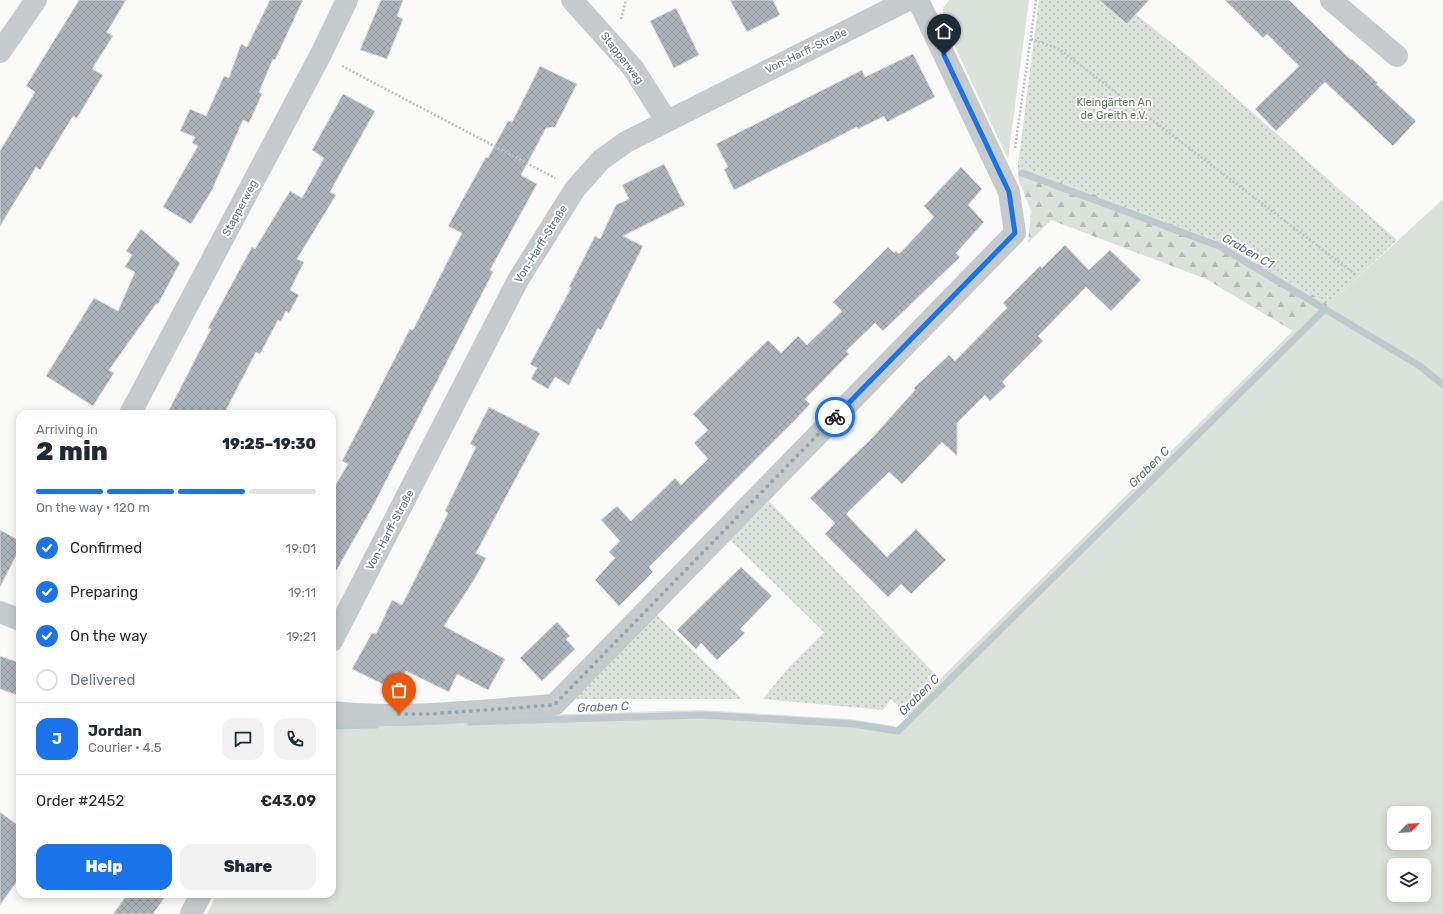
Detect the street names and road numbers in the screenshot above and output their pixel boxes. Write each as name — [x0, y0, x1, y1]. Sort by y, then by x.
street label: Von-Harff-Straße — [763, 26, 849, 76]
street label: Stapperweg — [598, 30, 646, 86]
street label: Stapperweg — [220, 178, 260, 238]
street label: Von-Harff-Straße — [512, 203, 570, 285]
street label: Von-Harff-Straße — [363, 488, 417, 572]

